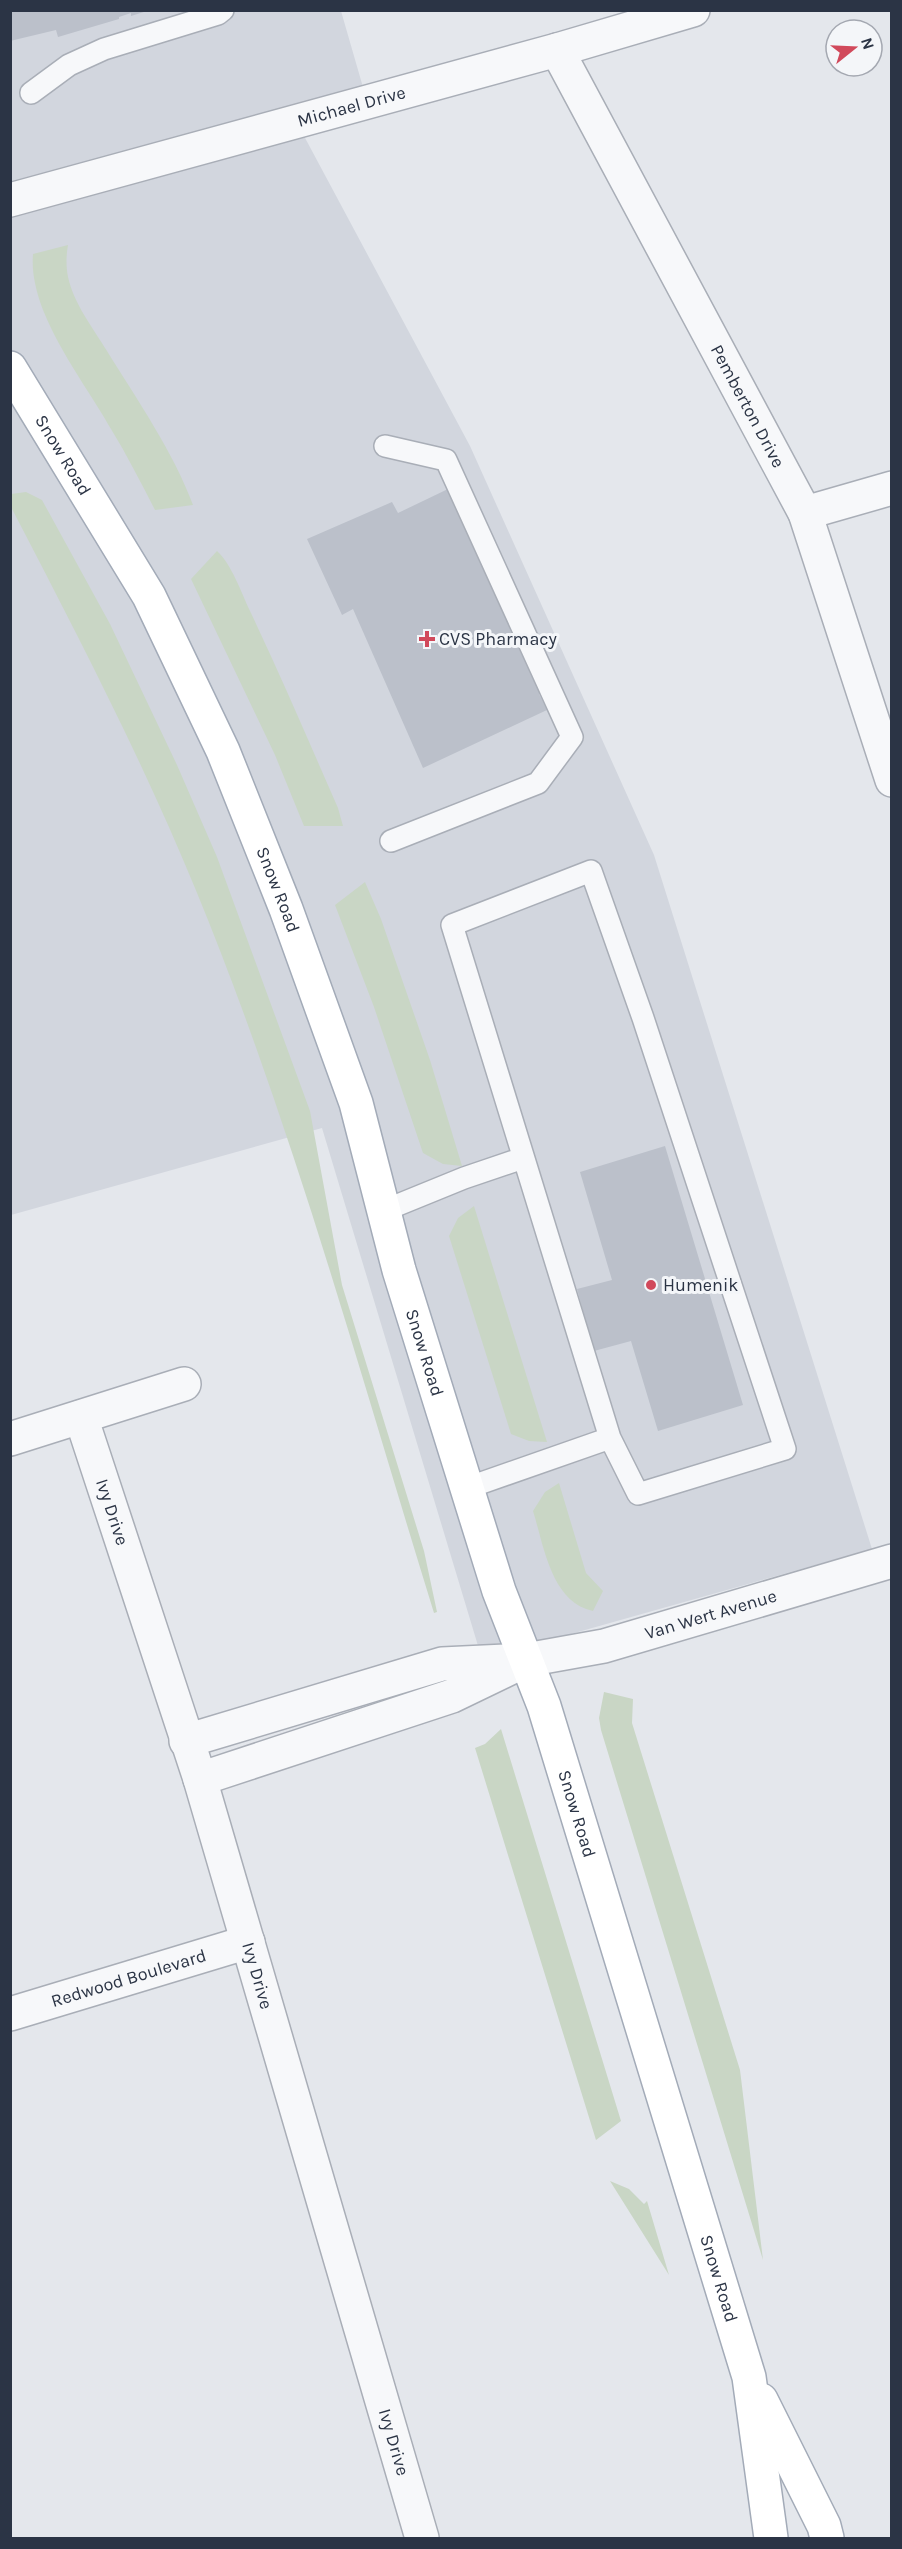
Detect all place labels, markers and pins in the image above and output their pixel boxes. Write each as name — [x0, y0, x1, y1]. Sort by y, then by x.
place label: CVS Pharmacy — [439, 628, 558, 650]
marker: CVS Pharmacy — [420, 632, 434, 646]
place label: Humenik — [663, 1274, 738, 1296]
marker: Humenik — [644, 1278, 658, 1292]

